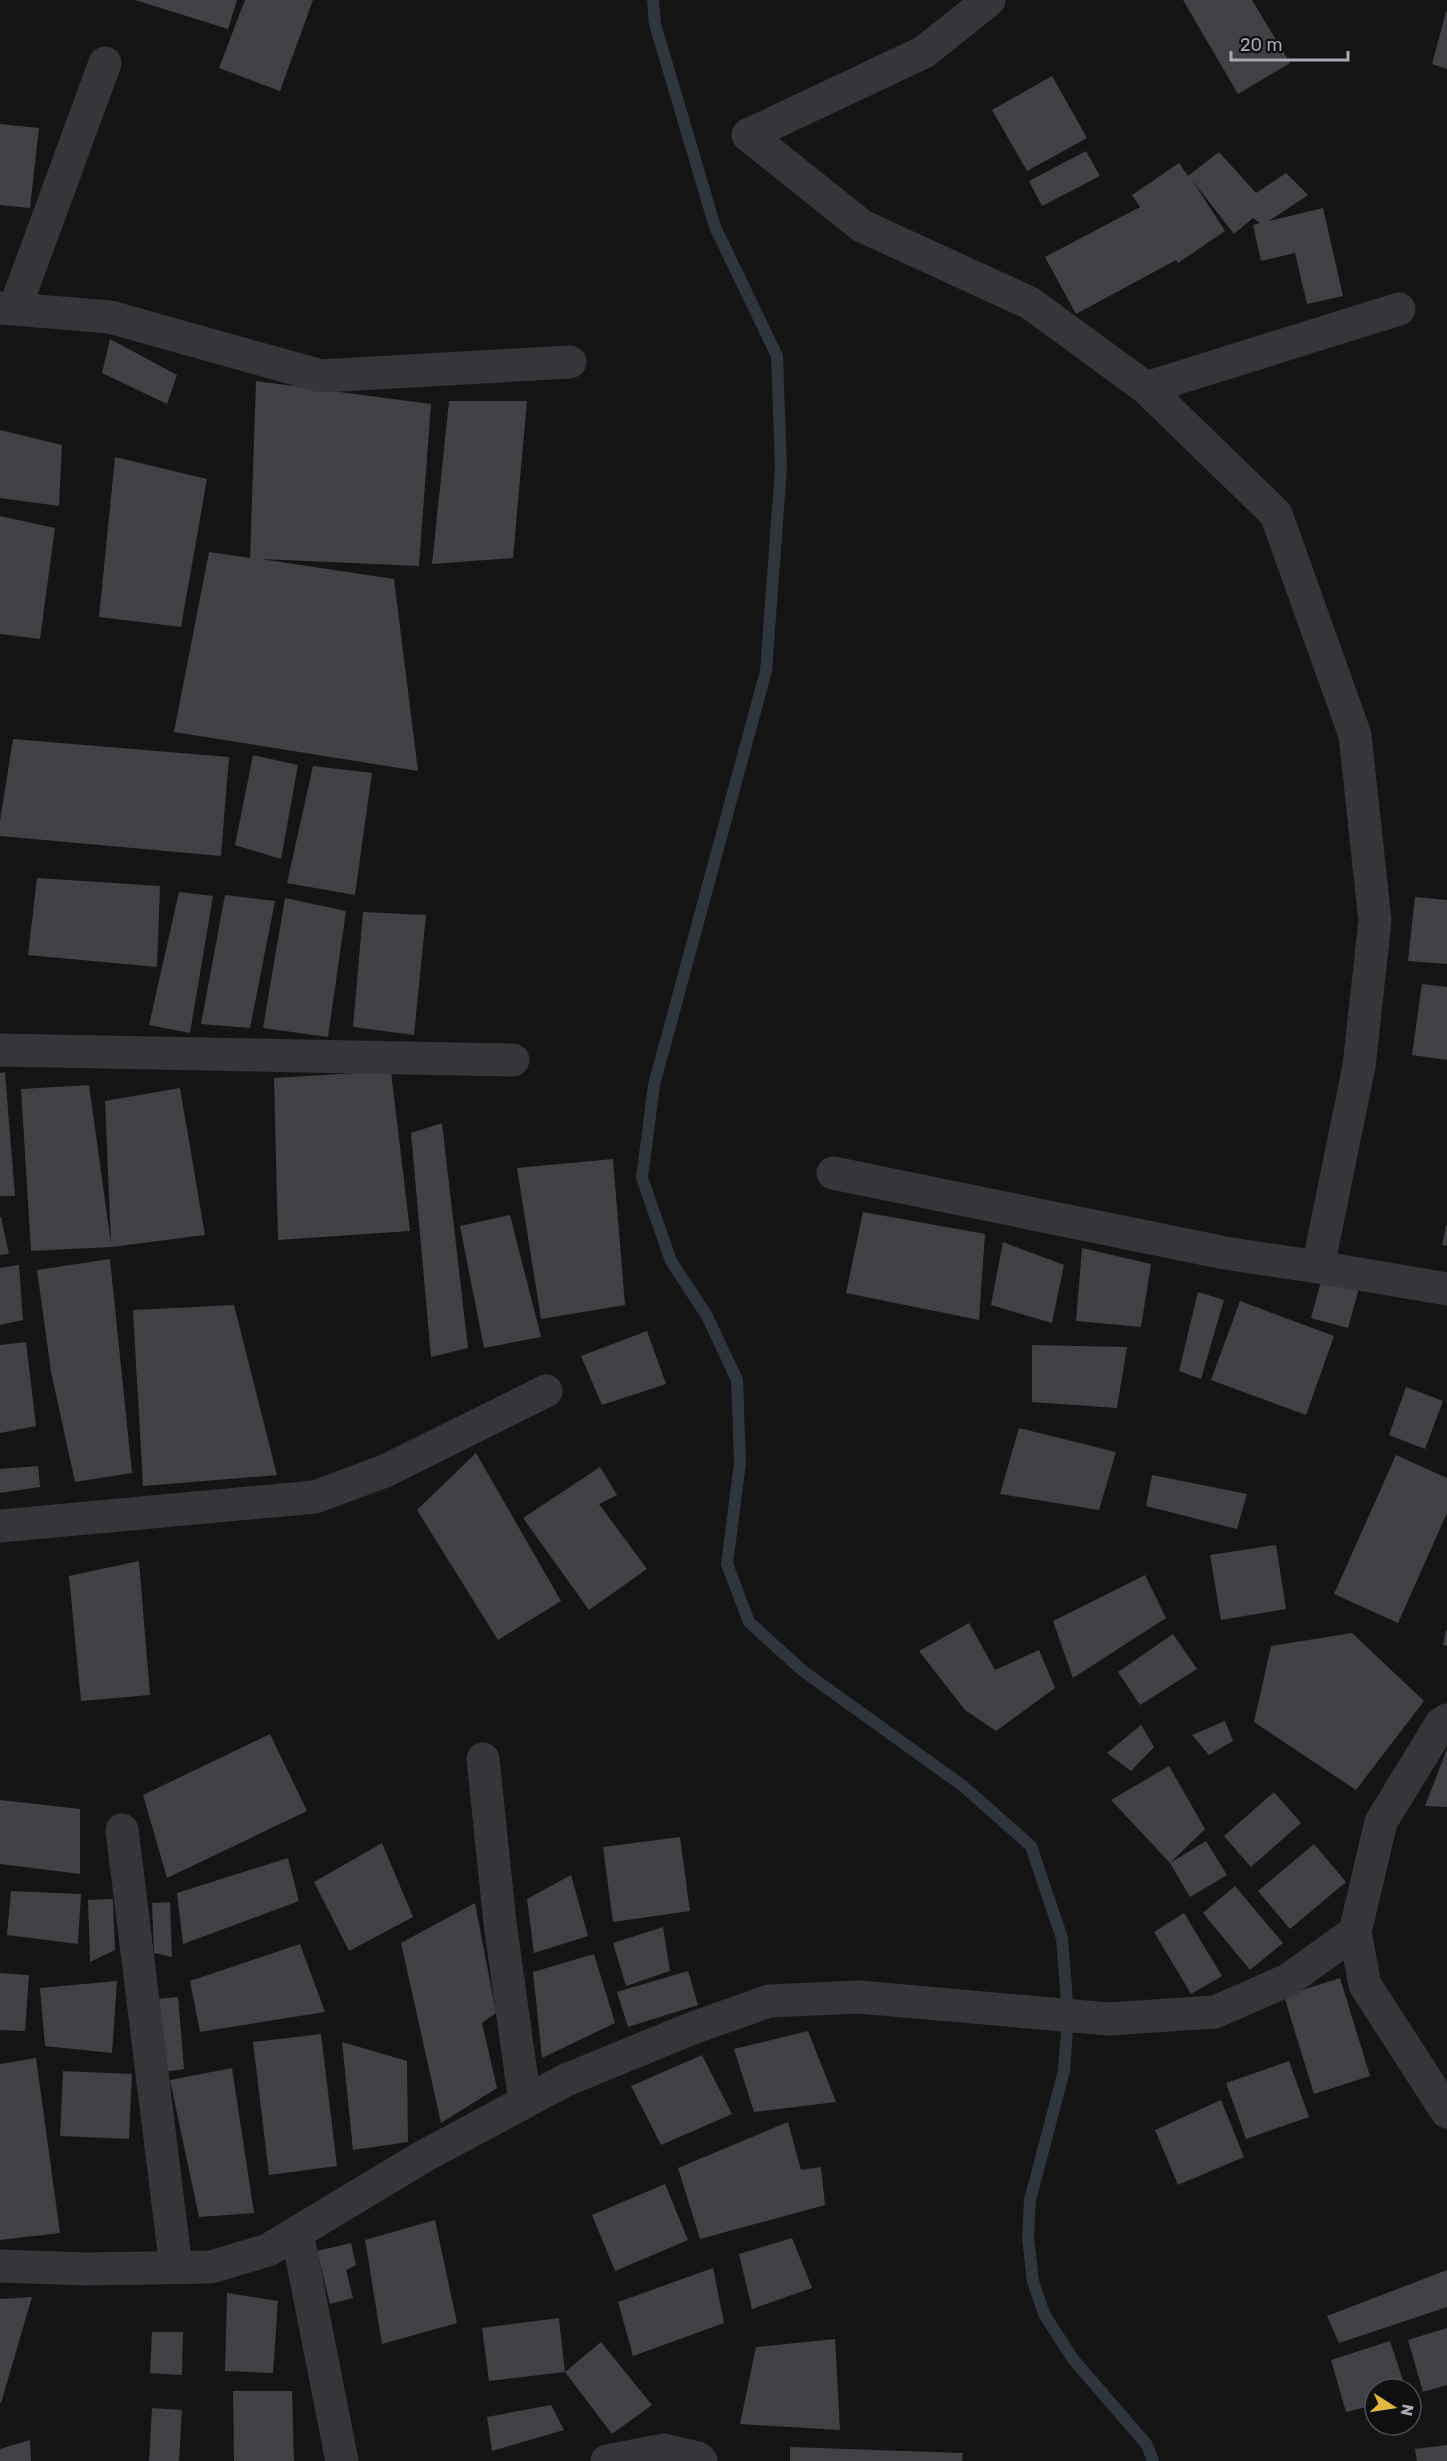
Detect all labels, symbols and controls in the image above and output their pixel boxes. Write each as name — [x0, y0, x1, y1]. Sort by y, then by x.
scale bar — [1231, 24, 1348, 62]
text: 20 m — [1240, 34, 1282, 56]
north arrow — [1363, 2377, 1423, 2437]
text: N — [1397, 2402, 1418, 2418]

